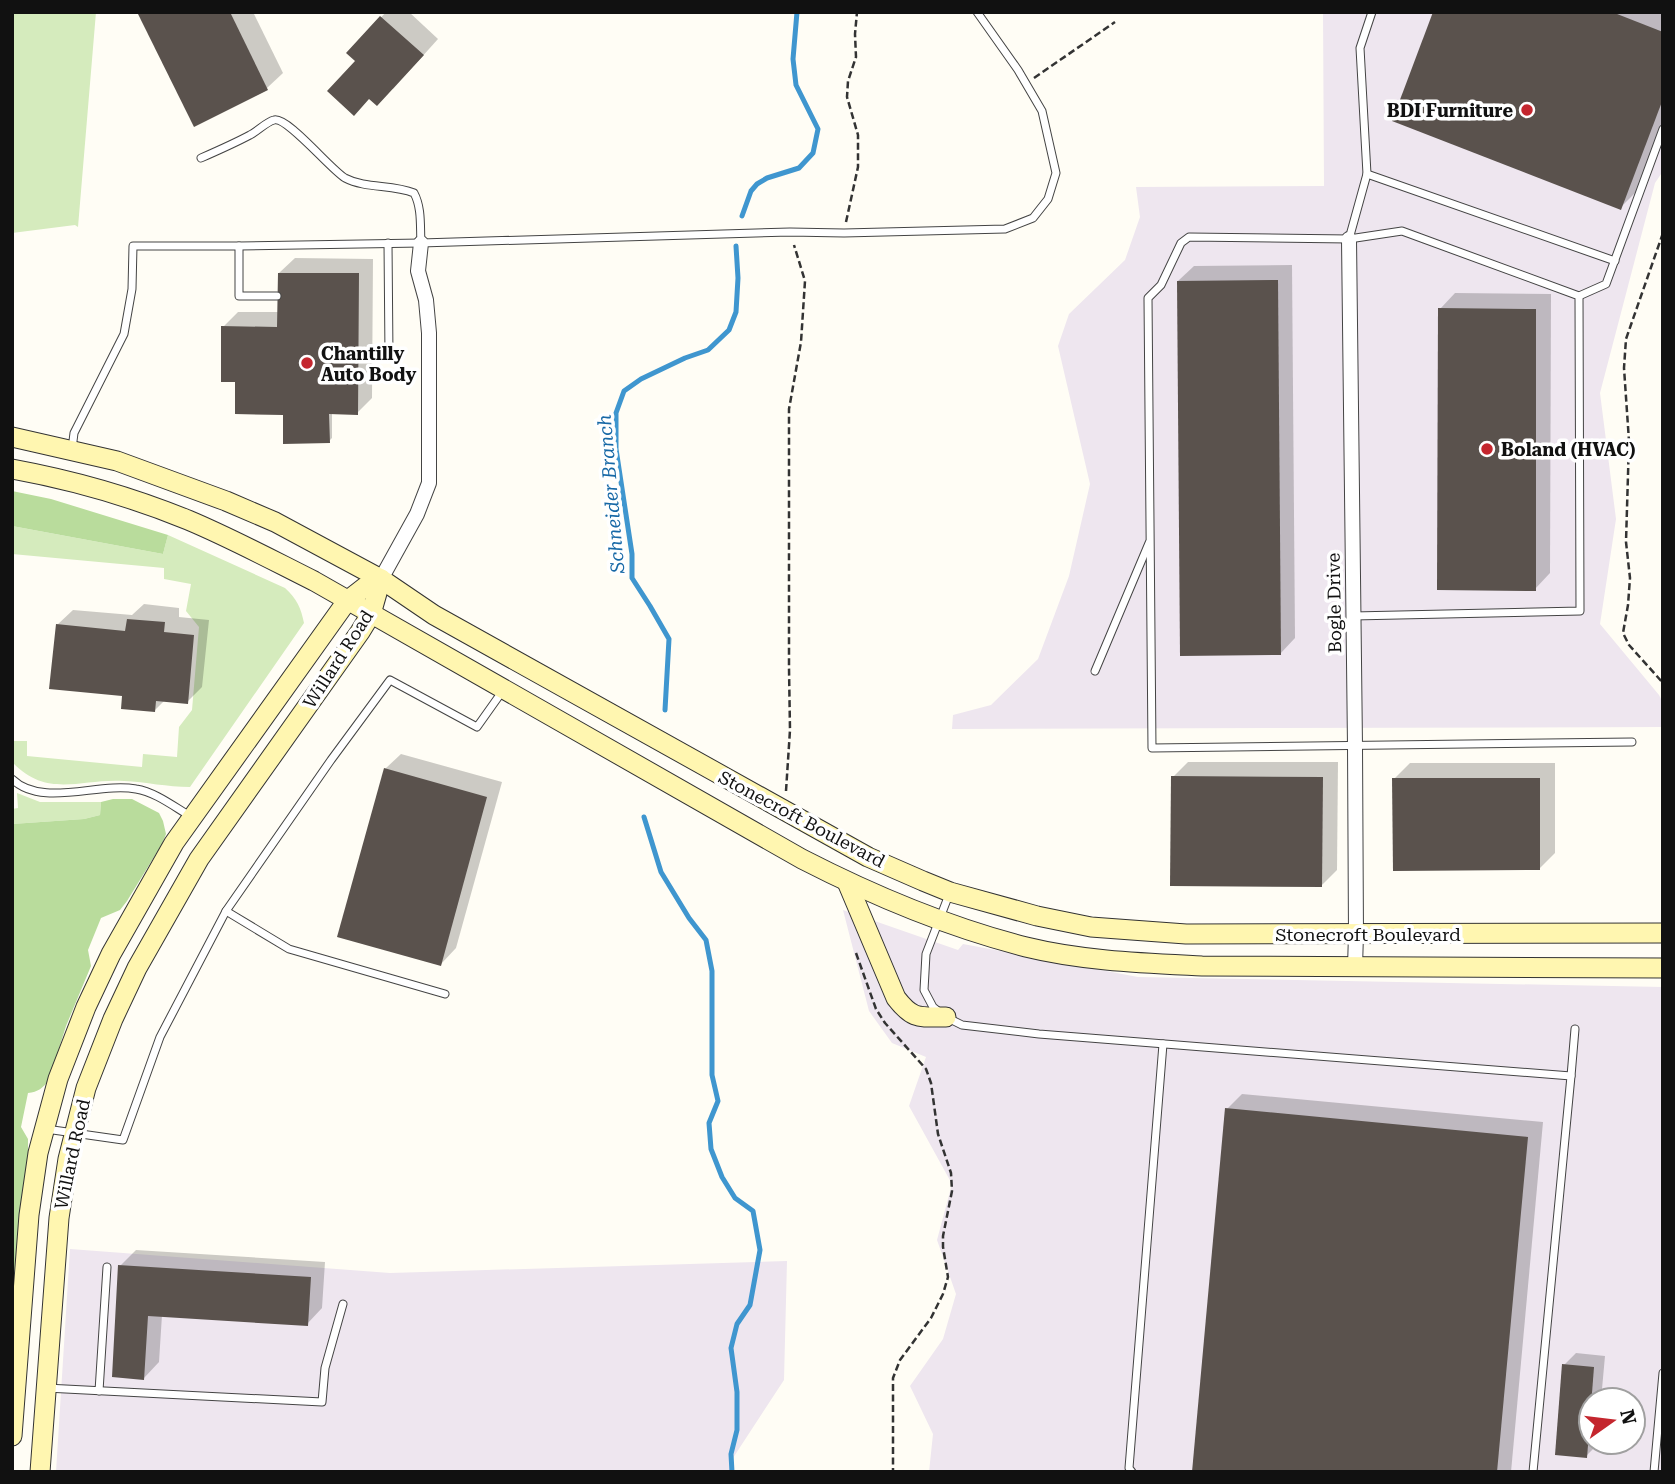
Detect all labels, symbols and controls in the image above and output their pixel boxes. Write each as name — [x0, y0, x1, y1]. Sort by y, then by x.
place label: BDI Furniture — [1387, 100, 1513, 121]
marker: BDI Furniture — [1519, 102, 1535, 118]
place label: Chantilly Auto Body — [321, 343, 417, 385]
marker: Chantilly Auto Body — [299, 355, 315, 371]
water label: Schneider Branch — [593, 414, 629, 575]
place label: Boland (HVAC) — [1501, 439, 1635, 460]
marker: Boland (HVAC) — [1479, 441, 1495, 457]
street label: Bogle Drive — [1323, 553, 1345, 653]
street label: Willard Road — [299, 606, 378, 712]
street label: Stonecroft Boulevard — [715, 766, 889, 872]
street label: Stonecroft Boulevard — [1275, 924, 1461, 945]
street label: Willard Road — [50, 1096, 94, 1211]
north arrow — [1577, 1386, 1647, 1456]
text: N — [1615, 1407, 1641, 1427]

